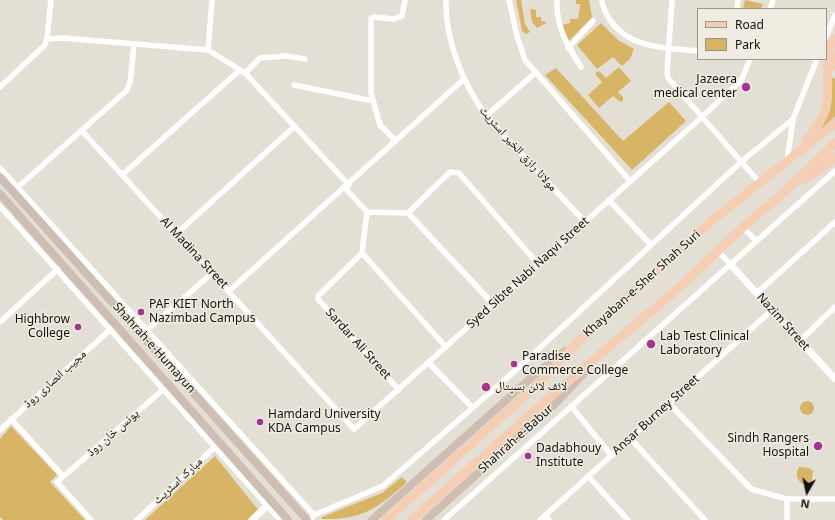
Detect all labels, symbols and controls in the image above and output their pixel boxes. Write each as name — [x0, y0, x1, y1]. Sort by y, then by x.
legend — [697, 8, 827, 60]
text: Road — [735, 16, 764, 33]
text: Park — [735, 36, 760, 53]
place label: Jazeera medical center — [654, 73, 737, 101]
marker: Jazeera medical center — [740, 81, 752, 93]
street label: مولانا رازق الخیر اسٹریٹ — [476, 104, 560, 194]
street label: Al Madina Street — [157, 214, 231, 292]
street label: Syed Sibte Nabi Naqvi Street — [464, 214, 592, 332]
street label: Khayaban-e-Sher Shah Suri — [580, 228, 704, 340]
street label: Nazim Street — [753, 290, 813, 354]
place label: PAF KIET North Nazimbad Campus — [149, 298, 255, 326]
street label: Shahrah-e-Humayun — [110, 300, 198, 396]
street label: Sardar Ali Street — [322, 305, 394, 383]
marker: PAF KIET North Nazimbad Campus — [136, 307, 146, 317]
place label: Highbrow College — [15, 313, 70, 341]
marker: Highbrow College — [73, 322, 83, 332]
place label: Lab Test Clinical Laboratory — [660, 330, 749, 358]
marker: Lab Test Clinical Laboratory — [645, 338, 657, 350]
street label: مجیب انصاری روڈ — [21, 347, 89, 411]
place label: Paradise Commerce College — [522, 350, 628, 378]
marker: Paradise Commerce College — [509, 359, 519, 369]
street label: Ansar Burney Street — [609, 372, 703, 458]
place label: لائف لائن ہسپتال — [495, 380, 567, 394]
marker: لائف لائن ہسپتال — [480, 381, 492, 393]
street label: Shahrah-e-Babur — [476, 402, 556, 476]
street label: یونس خان روڈ — [84, 406, 142, 460]
place label: Hamdard University KDA Campus — [268, 408, 381, 436]
marker: Hamdard University KDA Campus — [255, 417, 265, 427]
place label: Sindh Rangers Hospital — [728, 432, 809, 460]
marker: Sindh Rangers Hospital — [812, 440, 824, 452]
place label: Dadabhouy Institute — [536, 442, 601, 470]
marker: Dadabhouy Institute — [523, 451, 533, 461]
street label: مبارک اسٹریٹ — [150, 455, 206, 507]
north arrow — [787, 472, 827, 512]
text: N — [799, 496, 811, 512]

